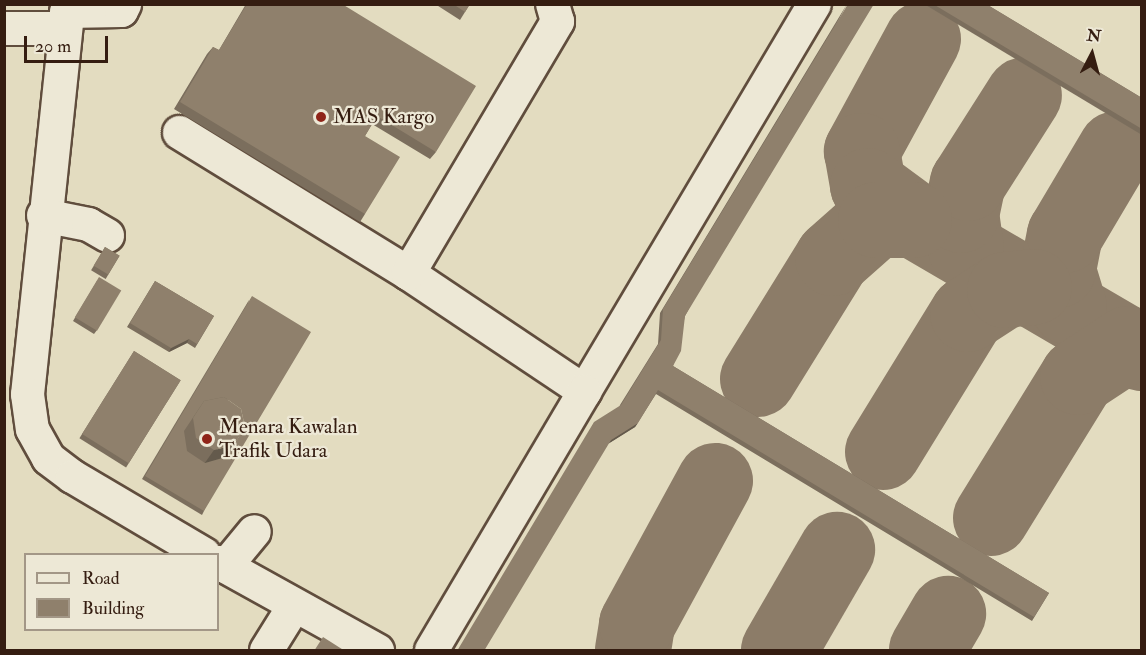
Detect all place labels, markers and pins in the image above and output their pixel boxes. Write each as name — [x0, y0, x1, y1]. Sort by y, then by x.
place label: MAS Kargo — [333, 104, 434, 130]
marker: MAS Kargo — [314, 110, 328, 124]
place label: Menara Kawalan Trafik Udara — [219, 414, 358, 464]
marker: Menara Kawalan Trafik Udara — [200, 432, 214, 446]

